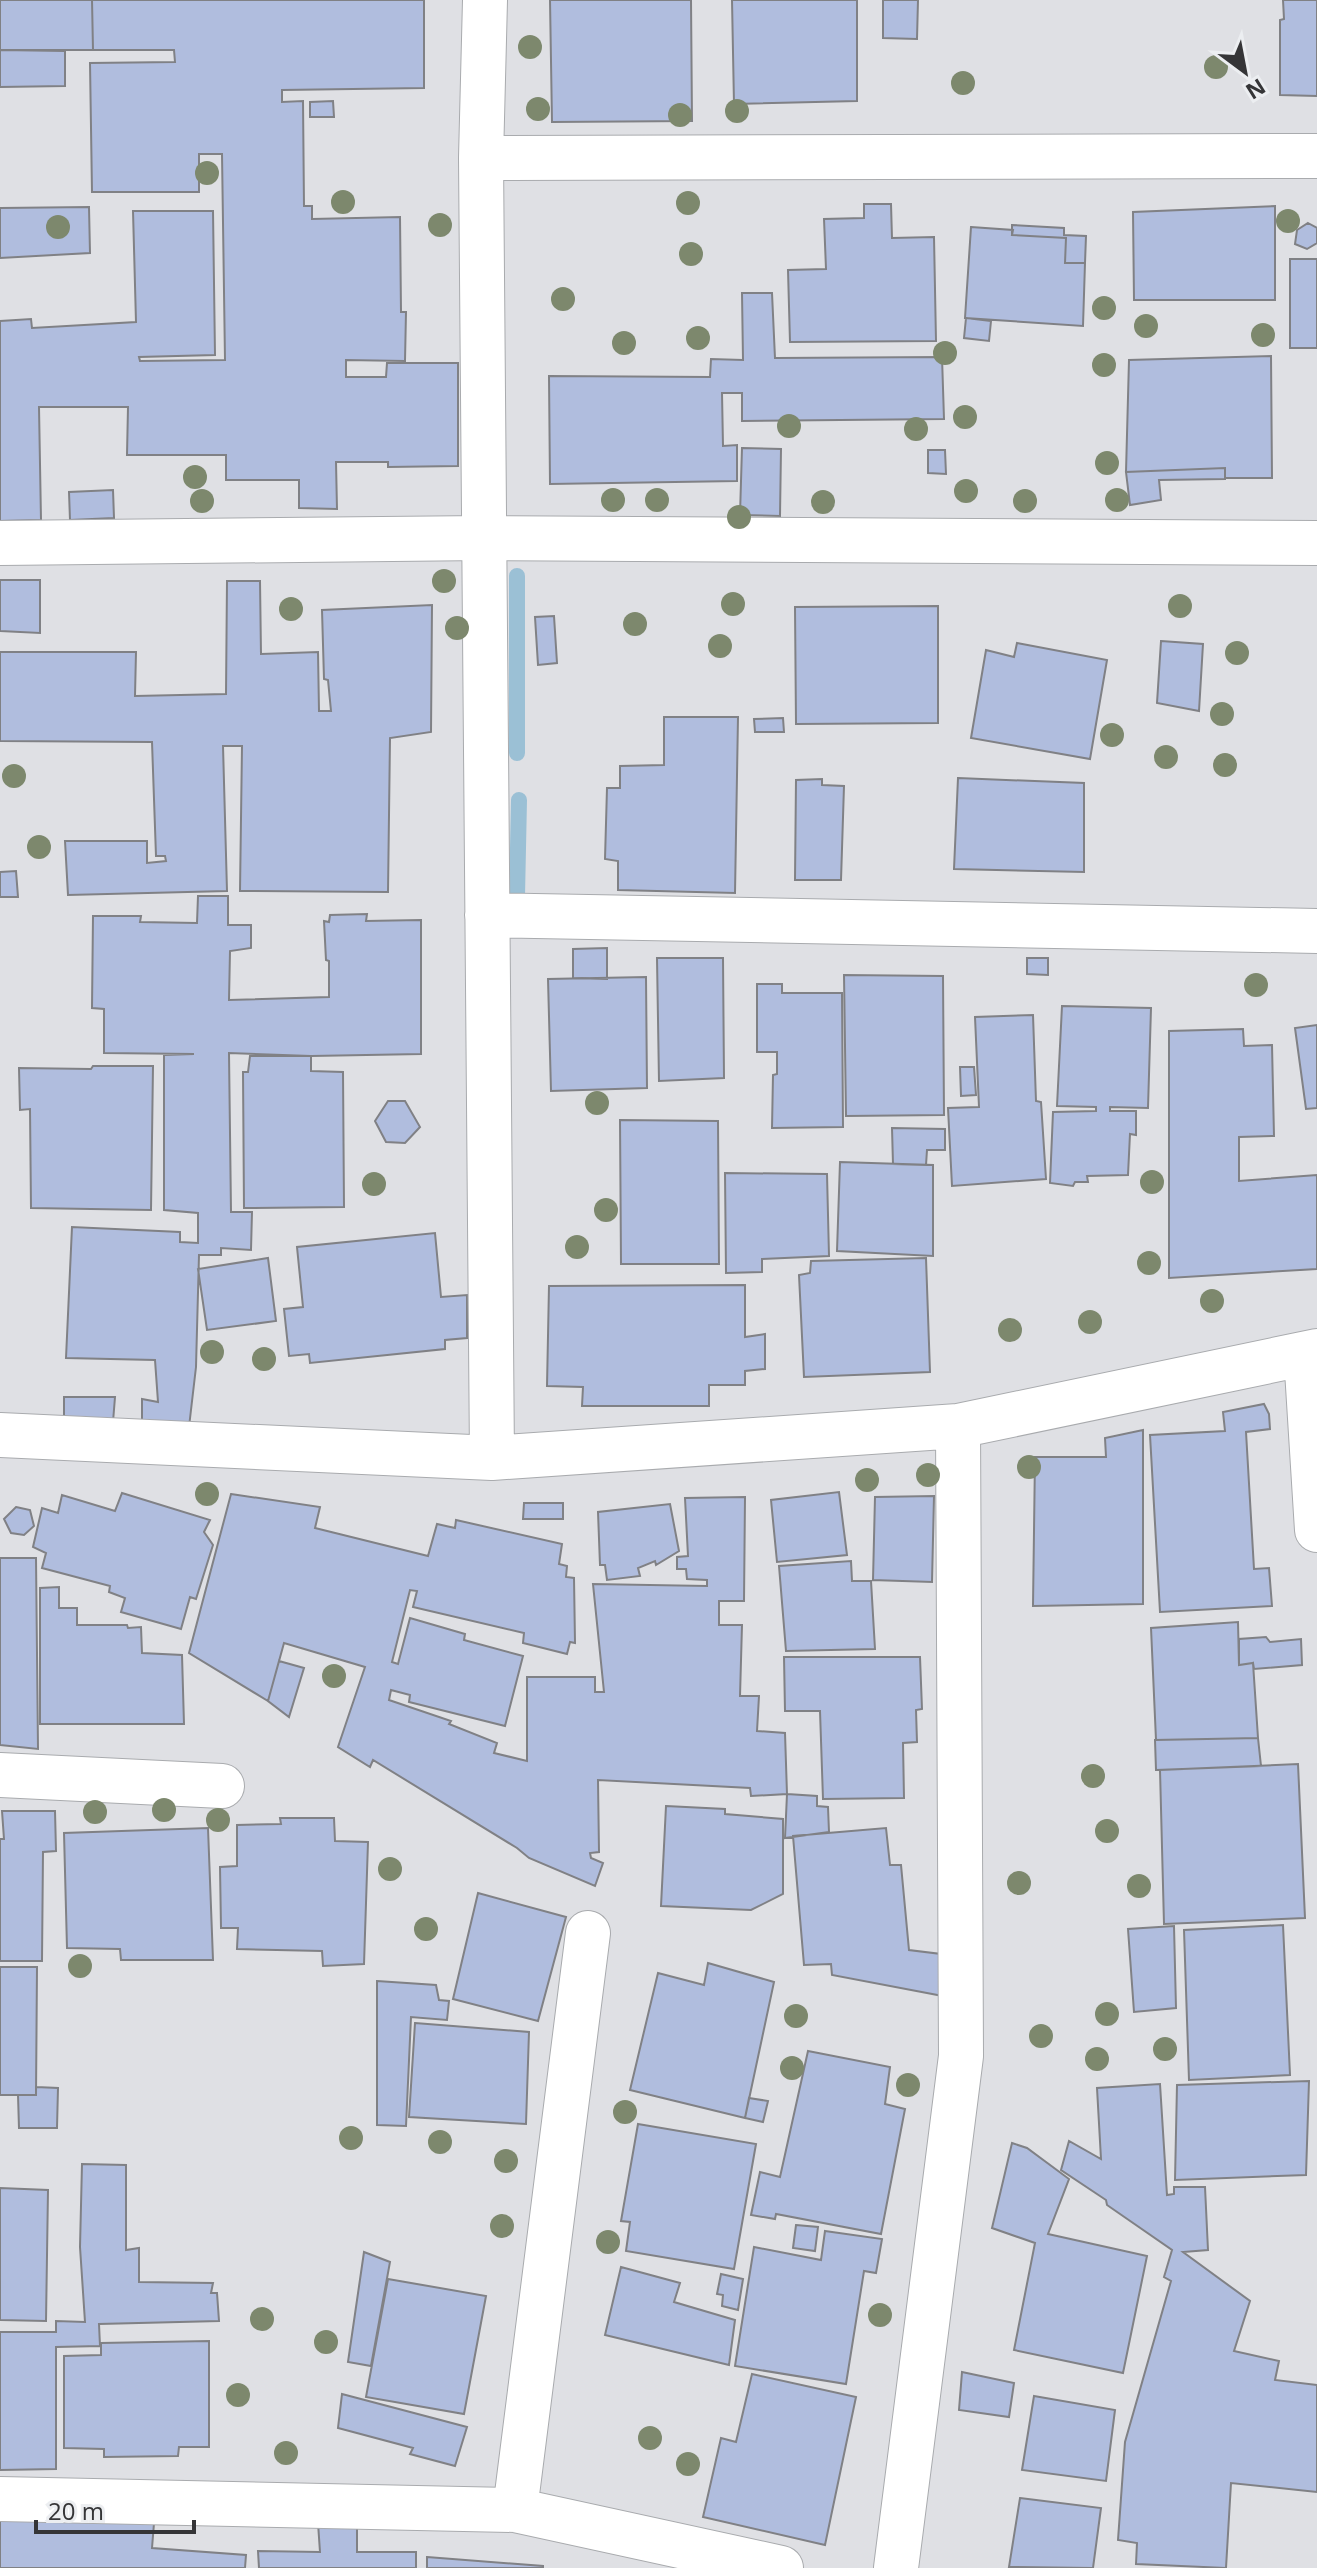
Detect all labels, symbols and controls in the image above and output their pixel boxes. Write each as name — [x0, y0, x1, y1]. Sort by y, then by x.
north arrow — [1205, 32, 1285, 112]
text: N — [1241, 72, 1272, 107]
scale bar — [36, 2484, 194, 2534]
text: 20 m — [48, 2494, 104, 2527]

